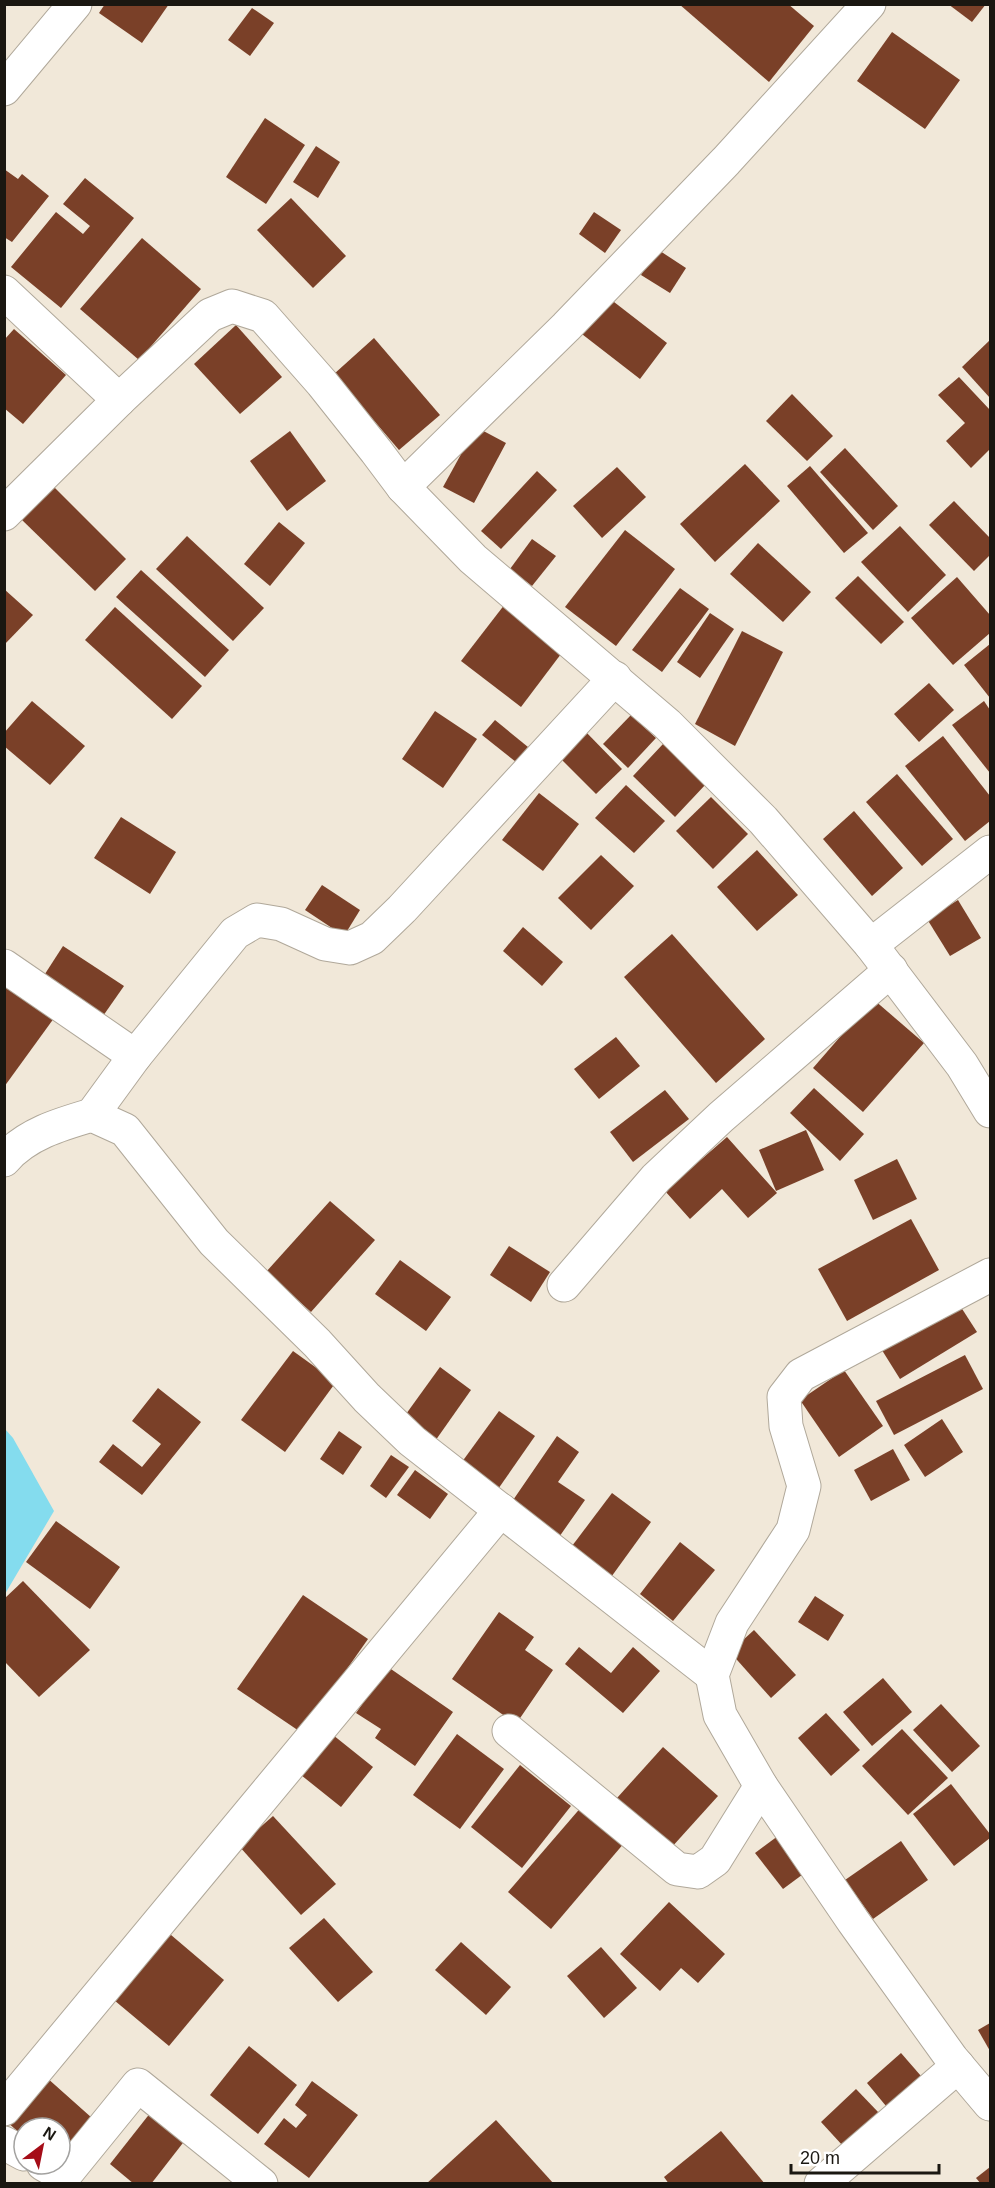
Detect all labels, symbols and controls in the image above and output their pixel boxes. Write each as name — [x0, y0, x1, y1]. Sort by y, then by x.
north arrow — [12, 2116, 72, 2176]
text: N — [40, 2123, 59, 2144]
scale bar — [791, 2137, 940, 2175]
text: 20 m — [800, 2148, 840, 2168]

